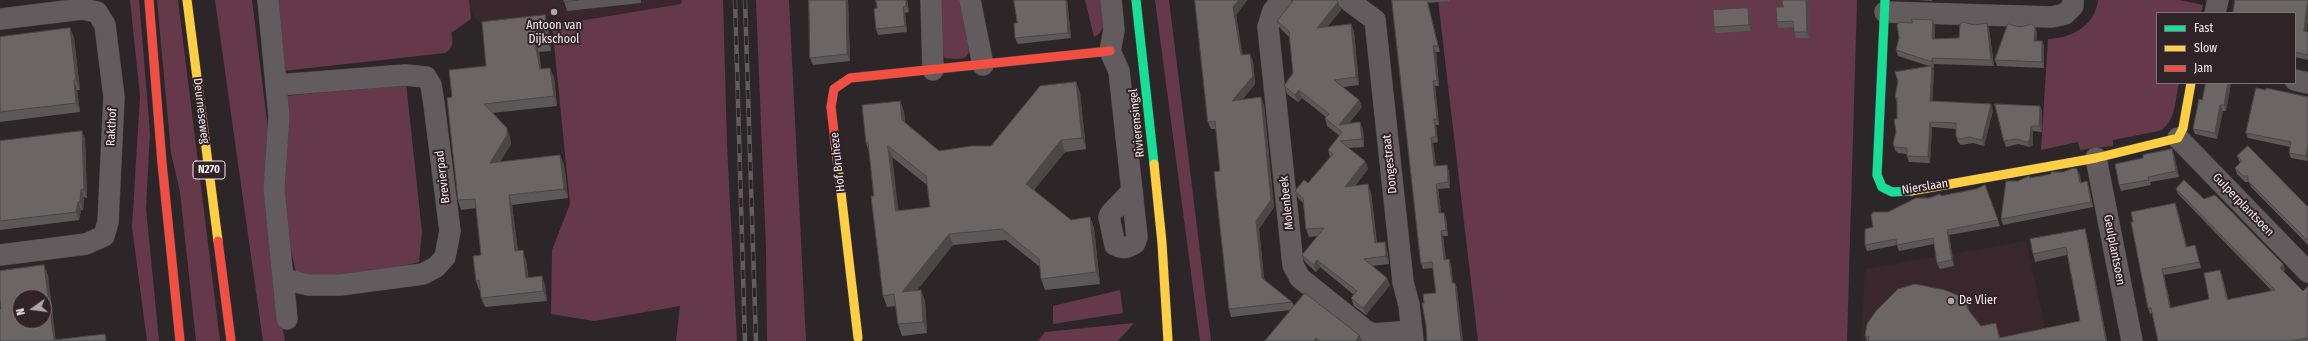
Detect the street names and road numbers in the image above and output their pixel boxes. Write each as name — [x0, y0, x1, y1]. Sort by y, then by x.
street label: Deurneseweg — [190, 77, 212, 145]
street label: Rivierensingel — [1126, 88, 1148, 158]
street label: Rakthof — [104, 108, 120, 146]
street label: Hof Bruheze — [828, 131, 848, 193]
street label: Dongestraat — [1380, 134, 1400, 194]
street label: Brevierpad — [433, 150, 453, 204]
road number: N270 — [193, 161, 225, 179]
street label: Gulperplantsoen — [2209, 170, 2277, 240]
street label: Molenbeek — [1277, 175, 1297, 231]
street label: Nierslaan — [1901, 176, 1949, 198]
street label: Geulplantsoen — [2100, 214, 2128, 286]

